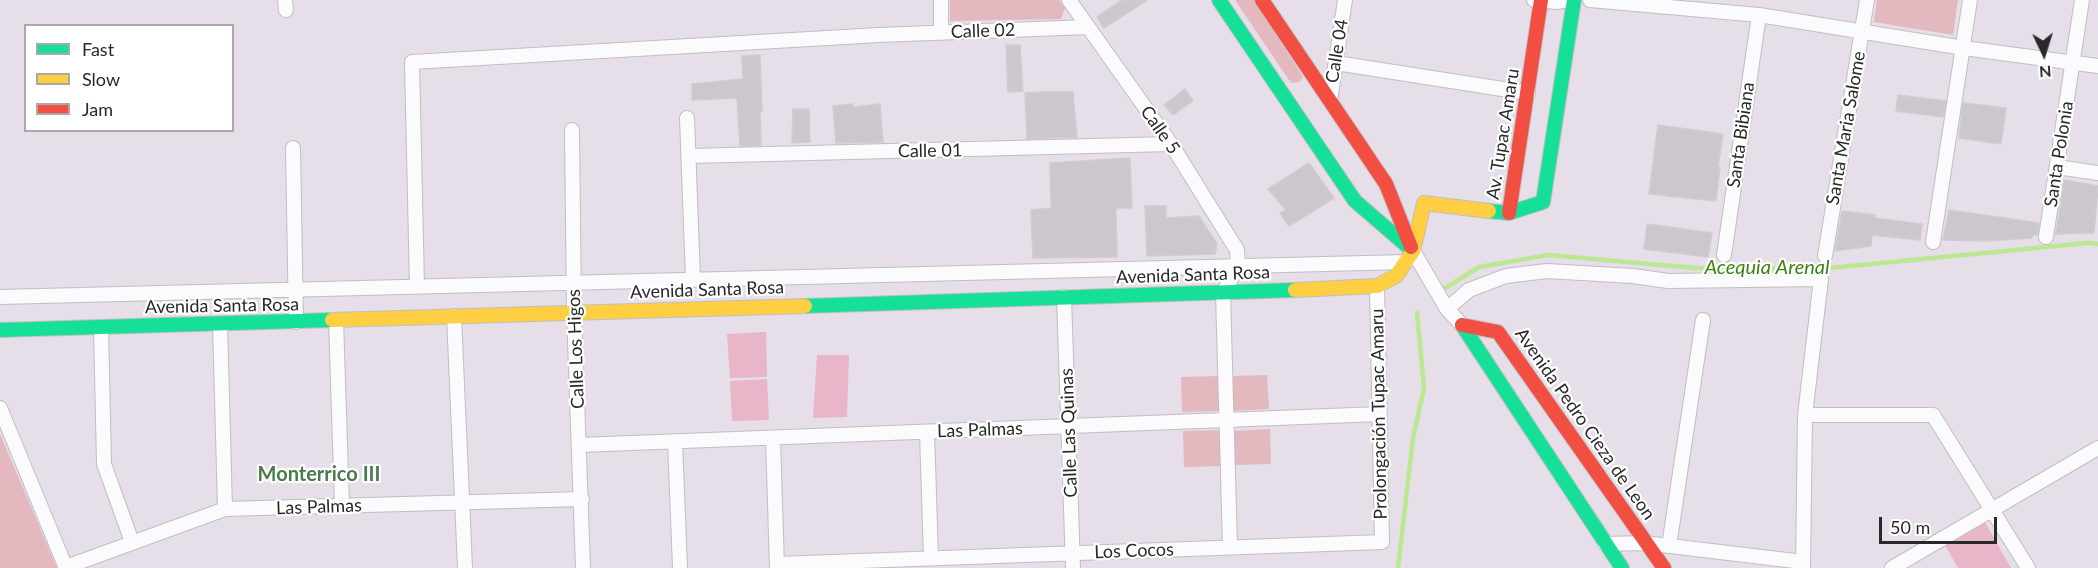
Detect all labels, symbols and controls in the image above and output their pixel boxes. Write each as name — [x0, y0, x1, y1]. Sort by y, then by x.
street label: Calle 04 — [1321, 17, 1353, 85]
street label: Calle 02 — [950, 19, 1016, 43]
legend — [24, 24, 234, 132]
north arrow — [2014, 24, 2074, 84]
text: Fast — [82, 38, 114, 60]
street label: Santa Maria Salome — [1822, 49, 1870, 207]
text: N — [2038, 63, 2052, 82]
street label: Av. Tupac Amaru — [1482, 67, 1524, 201]
text: Slow — [82, 68, 120, 90]
street label: Santa Bibiana — [1723, 81, 1759, 189]
text: Jam — [82, 98, 113, 120]
street label: Santa Polonia — [2040, 100, 2078, 208]
street label: Calle 5 — [1136, 102, 1184, 158]
street label: Calle 01 — [898, 140, 962, 162]
water label: Acequia Arenal — [1704, 256, 1830, 280]
street label: Avenida Santa Rosa — [1116, 262, 1270, 288]
street label: Avenida Santa Rosa — [630, 277, 784, 303]
street label: Calle Los Higos — [563, 289, 589, 409]
street label: Avenida Santa Rosa — [145, 294, 299, 318]
street label: Prolongación Tupac Amaru — [1366, 308, 1392, 520]
street label: Avenida Pedro Cieza de Leon — [1510, 324, 1660, 524]
street label: Calle Las Quinas — [1056, 368, 1082, 498]
street label: Las Palmas — [937, 418, 1023, 442]
district label: Monterrico III — [258, 463, 380, 487]
street label: Las Palmas — [276, 495, 362, 519]
scale bar — [1882, 505, 2000, 543]
text: 50 m — [1890, 516, 1930, 538]
street label: Los Cocos — [1094, 539, 1174, 563]

